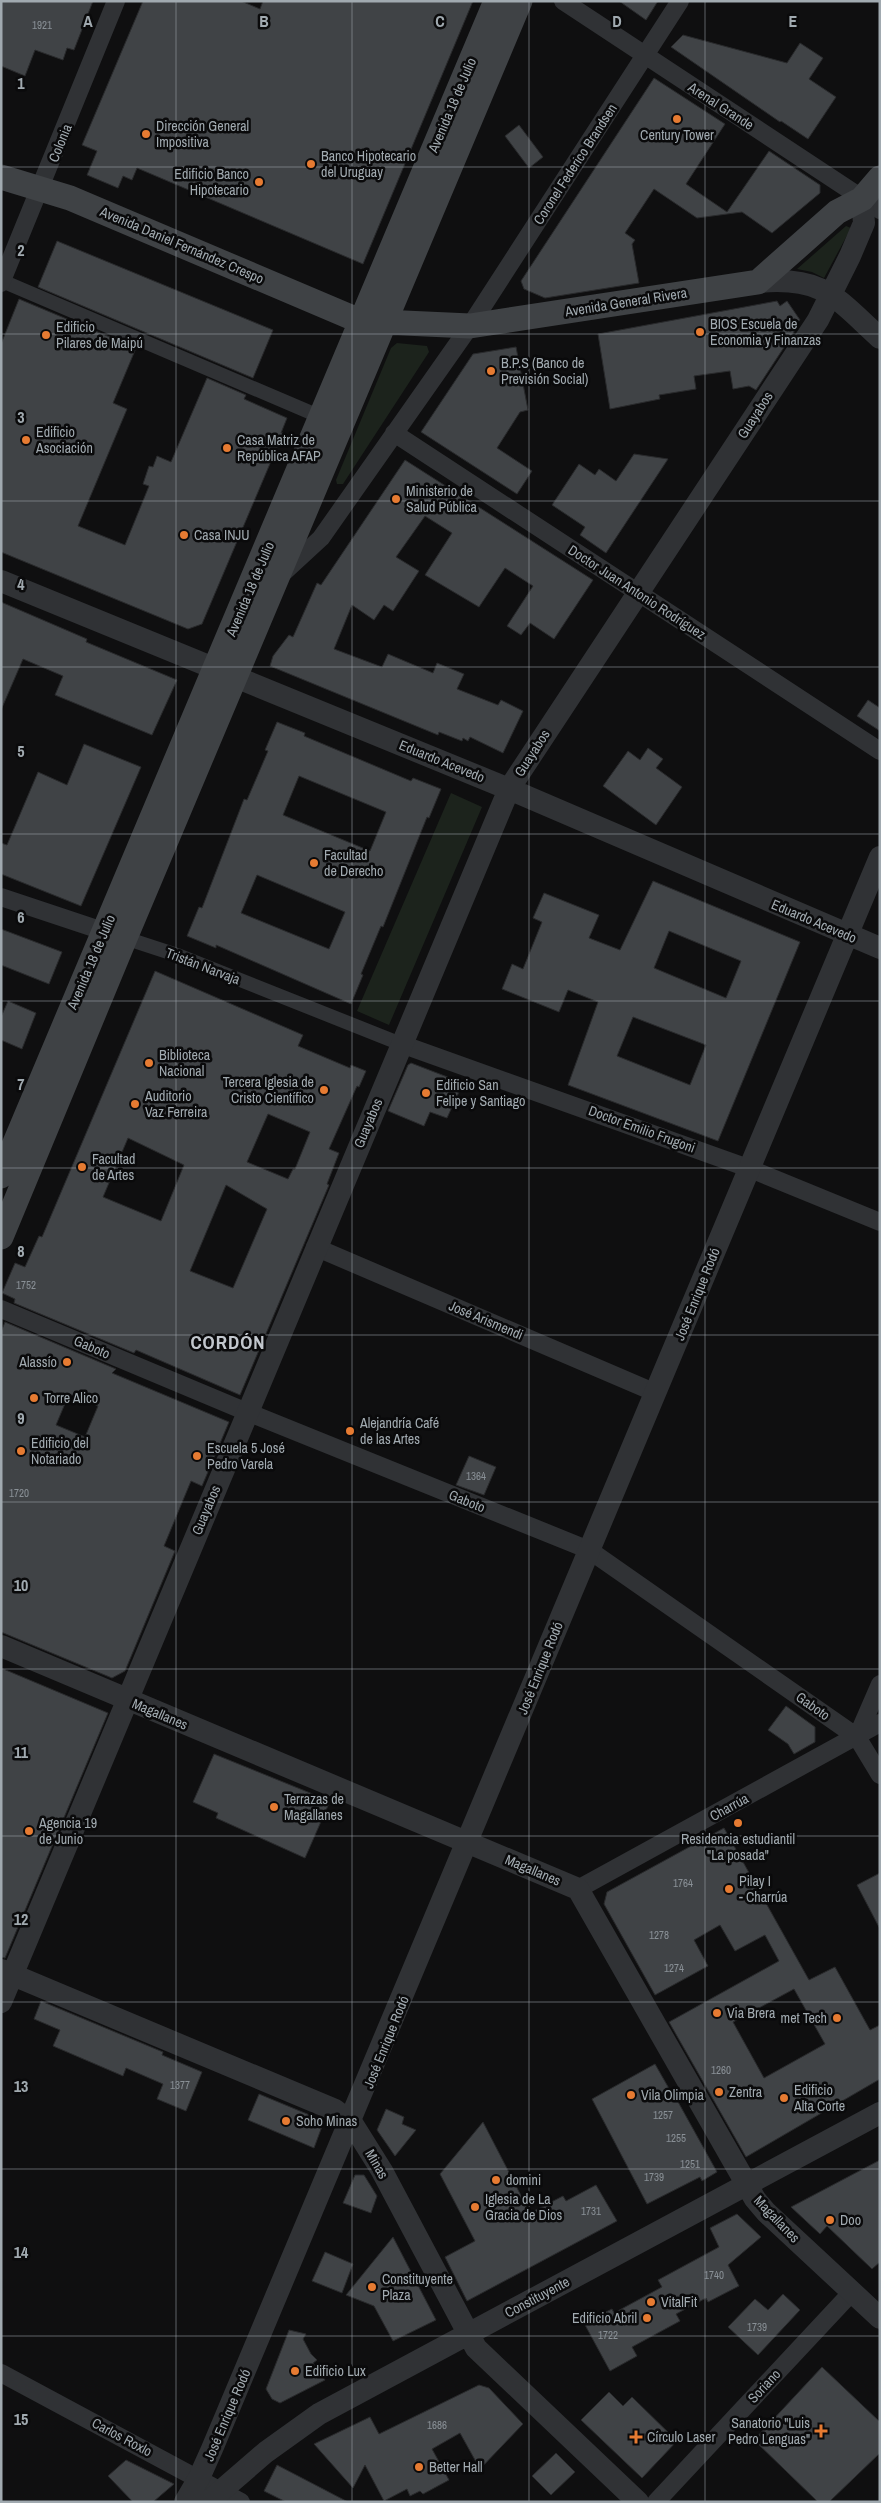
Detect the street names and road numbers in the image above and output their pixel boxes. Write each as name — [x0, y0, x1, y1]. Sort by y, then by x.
street label: Avenida 18 de Julio — [424, 55, 480, 156]
street label: Arenal Grande — [684, 78, 757, 134]
street label: Coronel Federico Brandsen — [529, 100, 621, 228]
street label: Colonia — [44, 121, 76, 165]
street label: Avenida Daniel Fernández Crespo — [97, 202, 267, 288]
street label: Avenida General Rivera — [563, 283, 689, 321]
street label: Guayabos — [733, 388, 777, 442]
street label: Avenida 18 de Julio — [222, 539, 278, 640]
street label: Doctor Juan Antonio Rodríguez — [565, 541, 709, 643]
street label: Guayabos — [510, 726, 554, 780]
street label: Eduardo Acevedo — [397, 736, 487, 786]
street label: Eduardo Acevedo — [769, 895, 859, 947]
street label: Avenida 18 de Julio — [63, 912, 119, 1013]
street label: Tristán Narvaja — [163, 944, 243, 989]
street label: Guayabos — [349, 1095, 387, 1151]
street label: Doctor Emilio Frugoni — [586, 1101, 698, 1157]
street label: José Enrique Rodó — [670, 1245, 724, 1343]
street label: José Arismendi — [446, 1296, 526, 1344]
street label: Gaboto — [71, 1331, 113, 1363]
street label: Guayabos — [187, 1482, 225, 1538]
street label: Gaboto — [446, 1486, 488, 1516]
street label: José Enrique Rodó — [513, 1619, 567, 1717]
street label: Gaboto — [792, 1688, 834, 1724]
street label: Magallanes — [129, 1694, 191, 1734]
street label: Charrúa — [707, 1789, 752, 1825]
street label: Magallanes — [502, 1850, 564, 1890]
street label: José Enrique Rodó — [359, 1993, 413, 2091]
street label: Minas — [361, 2146, 393, 2182]
street label: Magallanes — [750, 2192, 804, 2247]
street label: Constituyente — [501, 2272, 573, 2322]
street label: Soriano — [744, 2365, 784, 2407]
street label: José Enrique Rodó — [200, 2366, 254, 2464]
street label: Carlos Roxlo — [89, 2414, 155, 2460]

